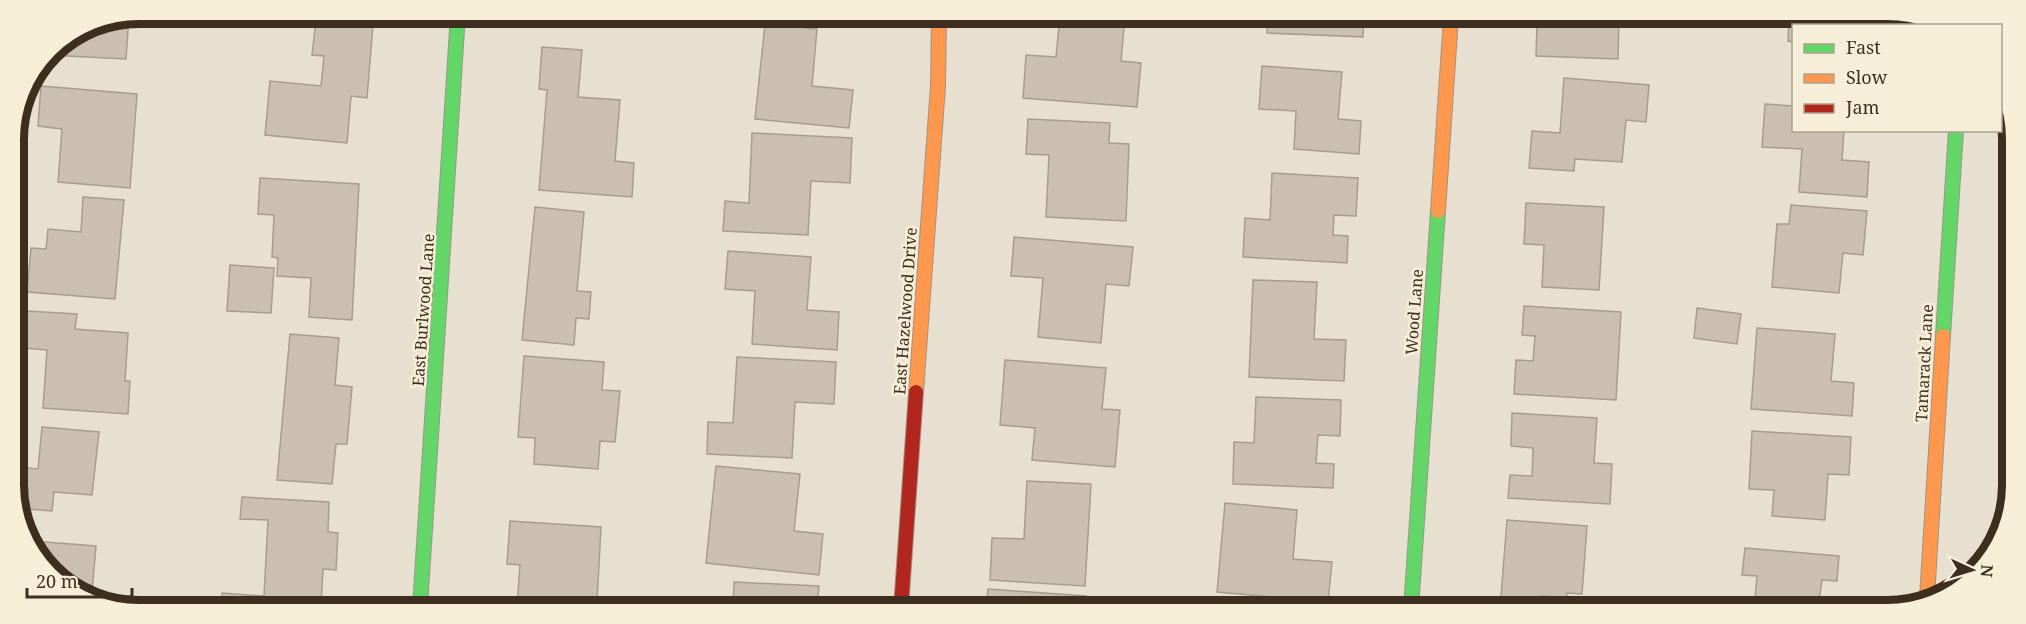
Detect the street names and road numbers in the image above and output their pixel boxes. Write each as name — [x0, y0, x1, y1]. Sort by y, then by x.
street label: East Hazelwood Drive — [888, 227, 922, 395]
street label: East Burlwood Lane — [407, 233, 439, 387]
street label: Wood Lane — [1400, 268, 1428, 356]
street label: Tamarack Lane — [1910, 304, 1938, 422]

